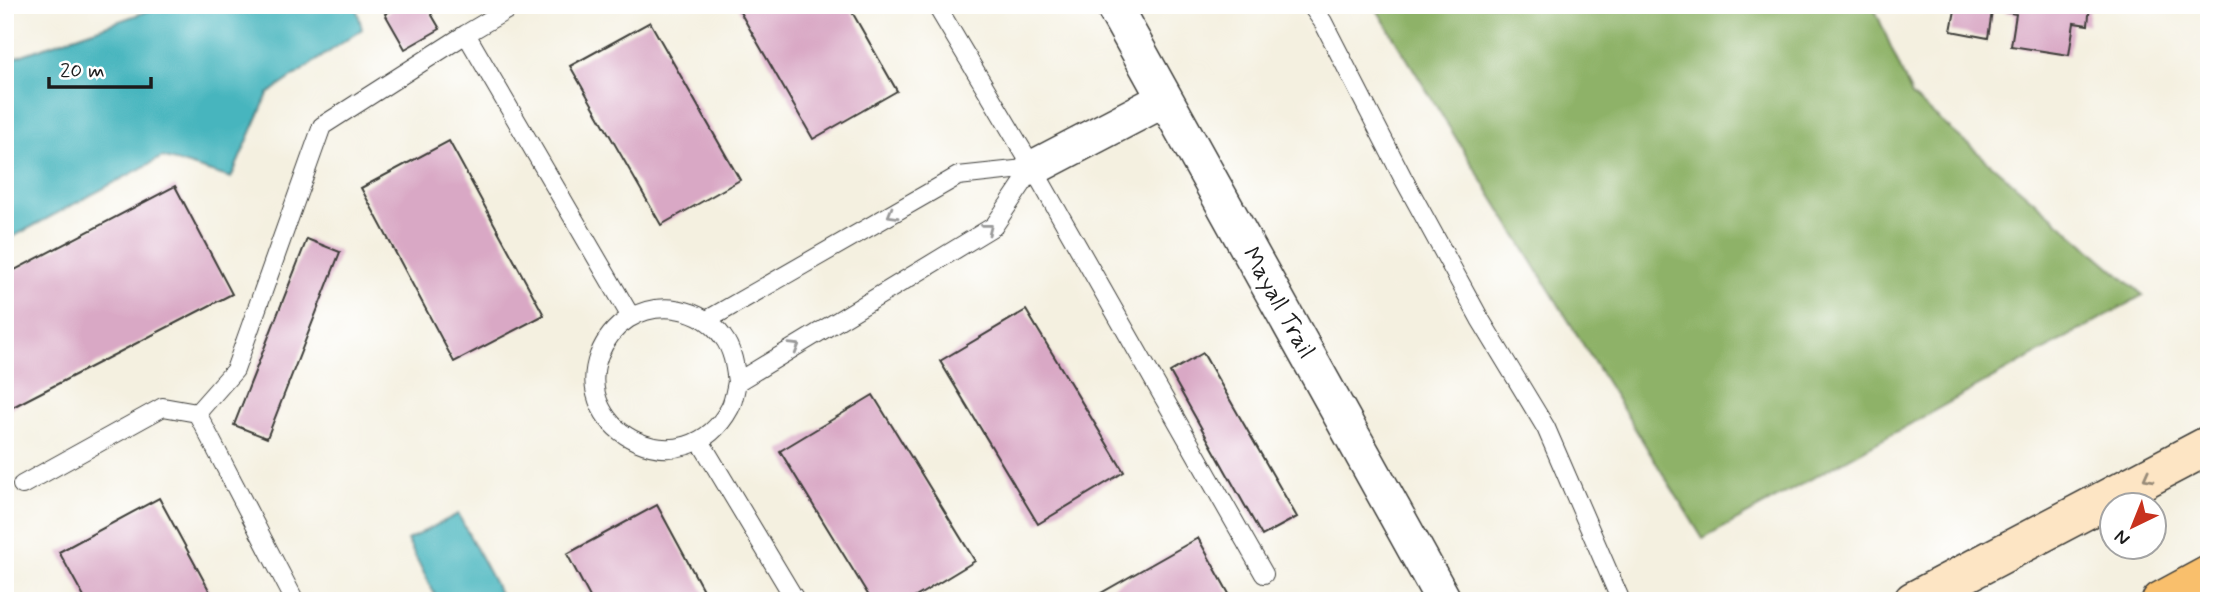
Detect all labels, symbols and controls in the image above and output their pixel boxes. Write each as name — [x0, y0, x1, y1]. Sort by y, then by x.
scale bar — [49, 46, 150, 90]
text: 20 m — [60, 57, 105, 85]
one-way arrow — [886, 206, 899, 219]
one-way arrow — [981, 223, 993, 236]
street label: Mayall Trail — [1235, 242, 1321, 364]
one-way arrow — [787, 342, 800, 355]
one-way arrow — [2143, 469, 2156, 482]
north arrow — [2098, 490, 2168, 560]
text: N — [2109, 524, 2136, 551]

